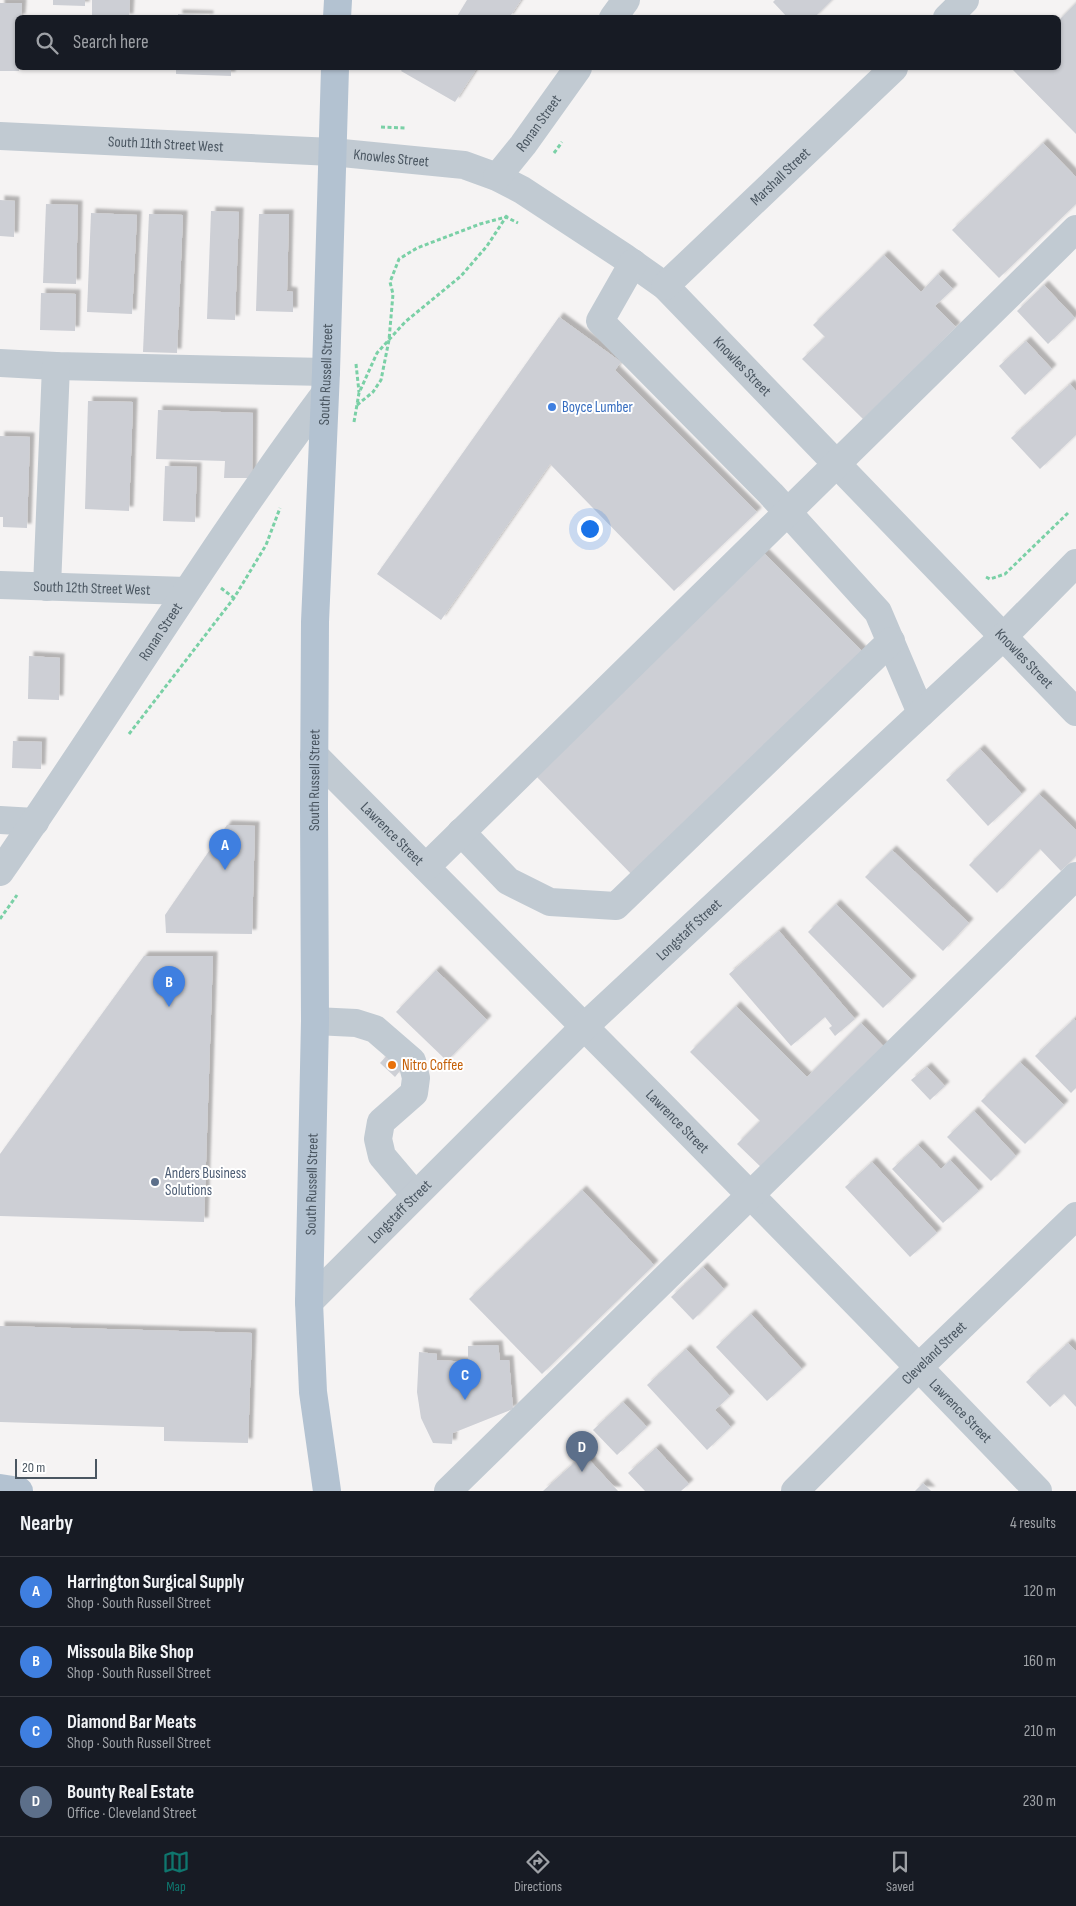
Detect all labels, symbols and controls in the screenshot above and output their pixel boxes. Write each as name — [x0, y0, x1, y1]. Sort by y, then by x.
search box — [15, 15, 1061, 70]
icon: search — [33, 29, 61, 57]
text: Search here — [73, 31, 149, 54]
street label: Ronan Street — [512, 91, 566, 156]
street label: South 11th Street West — [108, 132, 224, 156]
street label: Marshall Street — [746, 143, 815, 209]
street label: Knowles Street — [353, 145, 431, 171]
street label: South Russell Street — [314, 323, 337, 426]
street label: Knowles Street — [709, 332, 776, 400]
place label: Boyce Lumber — [562, 398, 634, 417]
marker: Boyce Lumber — [546, 401, 558, 413]
your location — [577, 516, 603, 542]
street label: South 12th Street West — [33, 577, 151, 599]
street label: Ronan Street — [134, 599, 187, 664]
street label: Knowles Street — [991, 624, 1058, 693]
street label: South Russell Street — [304, 729, 324, 831]
street label: Lawrence Street — [357, 798, 428, 870]
pin: A — [209, 829, 241, 870]
street label: Longstaff Street — [652, 894, 726, 965]
pin: B — [153, 966, 185, 1007]
place label: Nitro Coffee — [402, 1056, 463, 1075]
marker: Nitro Coffee — [386, 1059, 398, 1071]
street label: Lawrence Street — [642, 1085, 714, 1157]
street label: South Russell Street — [301, 1133, 322, 1235]
place label: Anders Business Solutions — [164, 1164, 246, 1200]
street label: Longstaff Street — [364, 1175, 436, 1247]
marker: Anders Business Solutions — [149, 1176, 161, 1188]
street label: Cleveland Street — [898, 1317, 971, 1388]
pin: C — [449, 1359, 481, 1400]
street label: Lawrence Street — [925, 1375, 996, 1447]
pin: D — [566, 1431, 598, 1472]
scale bar — [15, 1456, 98, 1479]
text: 20 m — [22, 1459, 45, 1476]
text: Nearby — [20, 1511, 73, 1536]
text: 4 results — [1010, 1514, 1056, 1533]
text: Harrington Surgical Supply — [67, 1571, 244, 1594]
text: A — [32, 1582, 40, 1601]
text: 120 m — [1024, 1582, 1056, 1601]
text: Shop · South Russell Street — [67, 1594, 211, 1613]
text: Missoula Bike Shop — [67, 1641, 194, 1664]
text: B — [32, 1652, 40, 1671]
text: 160 m — [1023, 1652, 1056, 1671]
text: Shop · South Russell Street — [67, 1664, 211, 1683]
text: Diamond Bar Meats — [67, 1711, 196, 1734]
text: C — [32, 1722, 40, 1741]
text: 210 m — [1024, 1722, 1056, 1741]
text: Shop · South Russell Street — [67, 1734, 211, 1753]
text: Bounty Real Estate — [67, 1781, 194, 1804]
text: D — [32, 1792, 40, 1811]
text: 230 m — [1023, 1792, 1056, 1811]
text: Office · Cleveland Street — [67, 1804, 197, 1823]
tab: Map — [162, 1848, 190, 1895]
tab: Directions — [514, 1848, 562, 1895]
tab: Saved — [886, 1848, 914, 1895]

